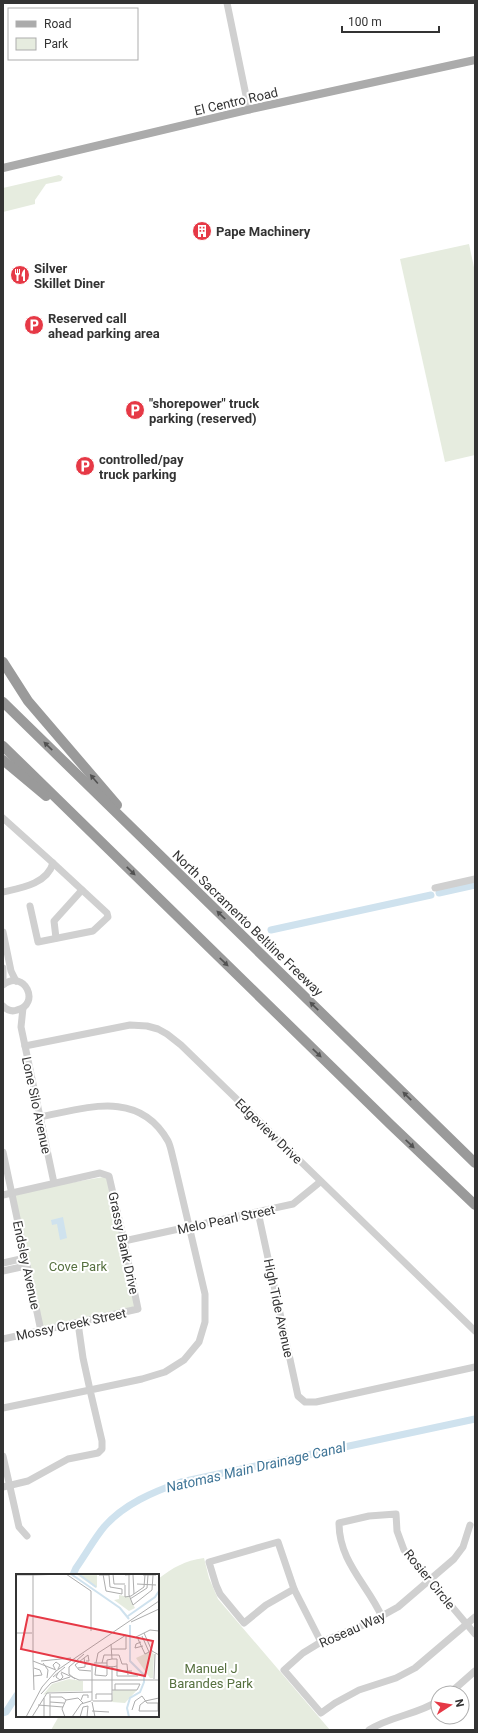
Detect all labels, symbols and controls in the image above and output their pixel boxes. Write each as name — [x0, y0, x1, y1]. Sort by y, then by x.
legend — [8, 8, 138, 60]
scale bar — [342, 8, 439, 34]
text: 100 m — [348, 15, 382, 29]
text: Road — [44, 17, 72, 31]
text: Park — [44, 37, 69, 51]
street label: El Centro Road — [193, 85, 279, 118]
building icon: Pape Machinery — [191, 220, 213, 242]
place label: Pape Machinery — [216, 224, 311, 239]
place label: Silver Skillet Diner — [34, 261, 105, 291]
restaurant icon: Silver Skillet Diner — [9, 264, 31, 286]
place label: Reserved call ahead parking area — [48, 311, 160, 341]
parking icon: Reserved call ahead parking area — [23, 314, 45, 336]
place label: "shorepower" truck parking (reserved) — [149, 396, 260, 426]
parking icon: "shorepower" truck parking (reserved) — [124, 399, 146, 421]
place label: controlled/pay truck parking — [99, 452, 184, 482]
parking icon: controlled/pay truck parking — [74, 455, 96, 477]
one-way arrow — [43, 742, 52, 751]
one-way arrow — [90, 773, 99, 784]
street label: North Sacramento Beltline Freeway — [169, 847, 326, 999]
one-way arrow — [126, 866, 136, 876]
one-way arrow — [216, 910, 226, 920]
one-way arrow — [219, 957, 229, 967]
one-way arrow — [309, 1001, 319, 1011]
one-way arrow — [312, 1048, 322, 1058]
street label: Lone Silo Avenue — [19, 1055, 54, 1155]
one-way arrow — [402, 1092, 412, 1101]
street label: Edgeview Drive — [232, 1096, 305, 1167]
one-way arrow — [405, 1139, 415, 1148]
street label: Grassy Bank Drive — [105, 1191, 142, 1296]
street label: Melo Pearl Street — [176, 1202, 276, 1237]
street label: Endsley Avenue — [10, 1219, 43, 1311]
street label: High Tide Avenue — [261, 1257, 296, 1359]
park label: Cove Park — [49, 1259, 108, 1274]
street label: Mossy Creek Street — [15, 1305, 128, 1343]
water label: Natomas Main Drainage Canal — [165, 1438, 348, 1495]
street label: Rosier Circle — [401, 1546, 458, 1612]
inset map — [16, 1574, 159, 1717]
street label: Roseau Way — [317, 1608, 388, 1651]
park label: Manuel J Barandes Park — [169, 1661, 253, 1691]
north arrow — [430, 1685, 470, 1725]
text: N — [452, 1698, 467, 1708]

